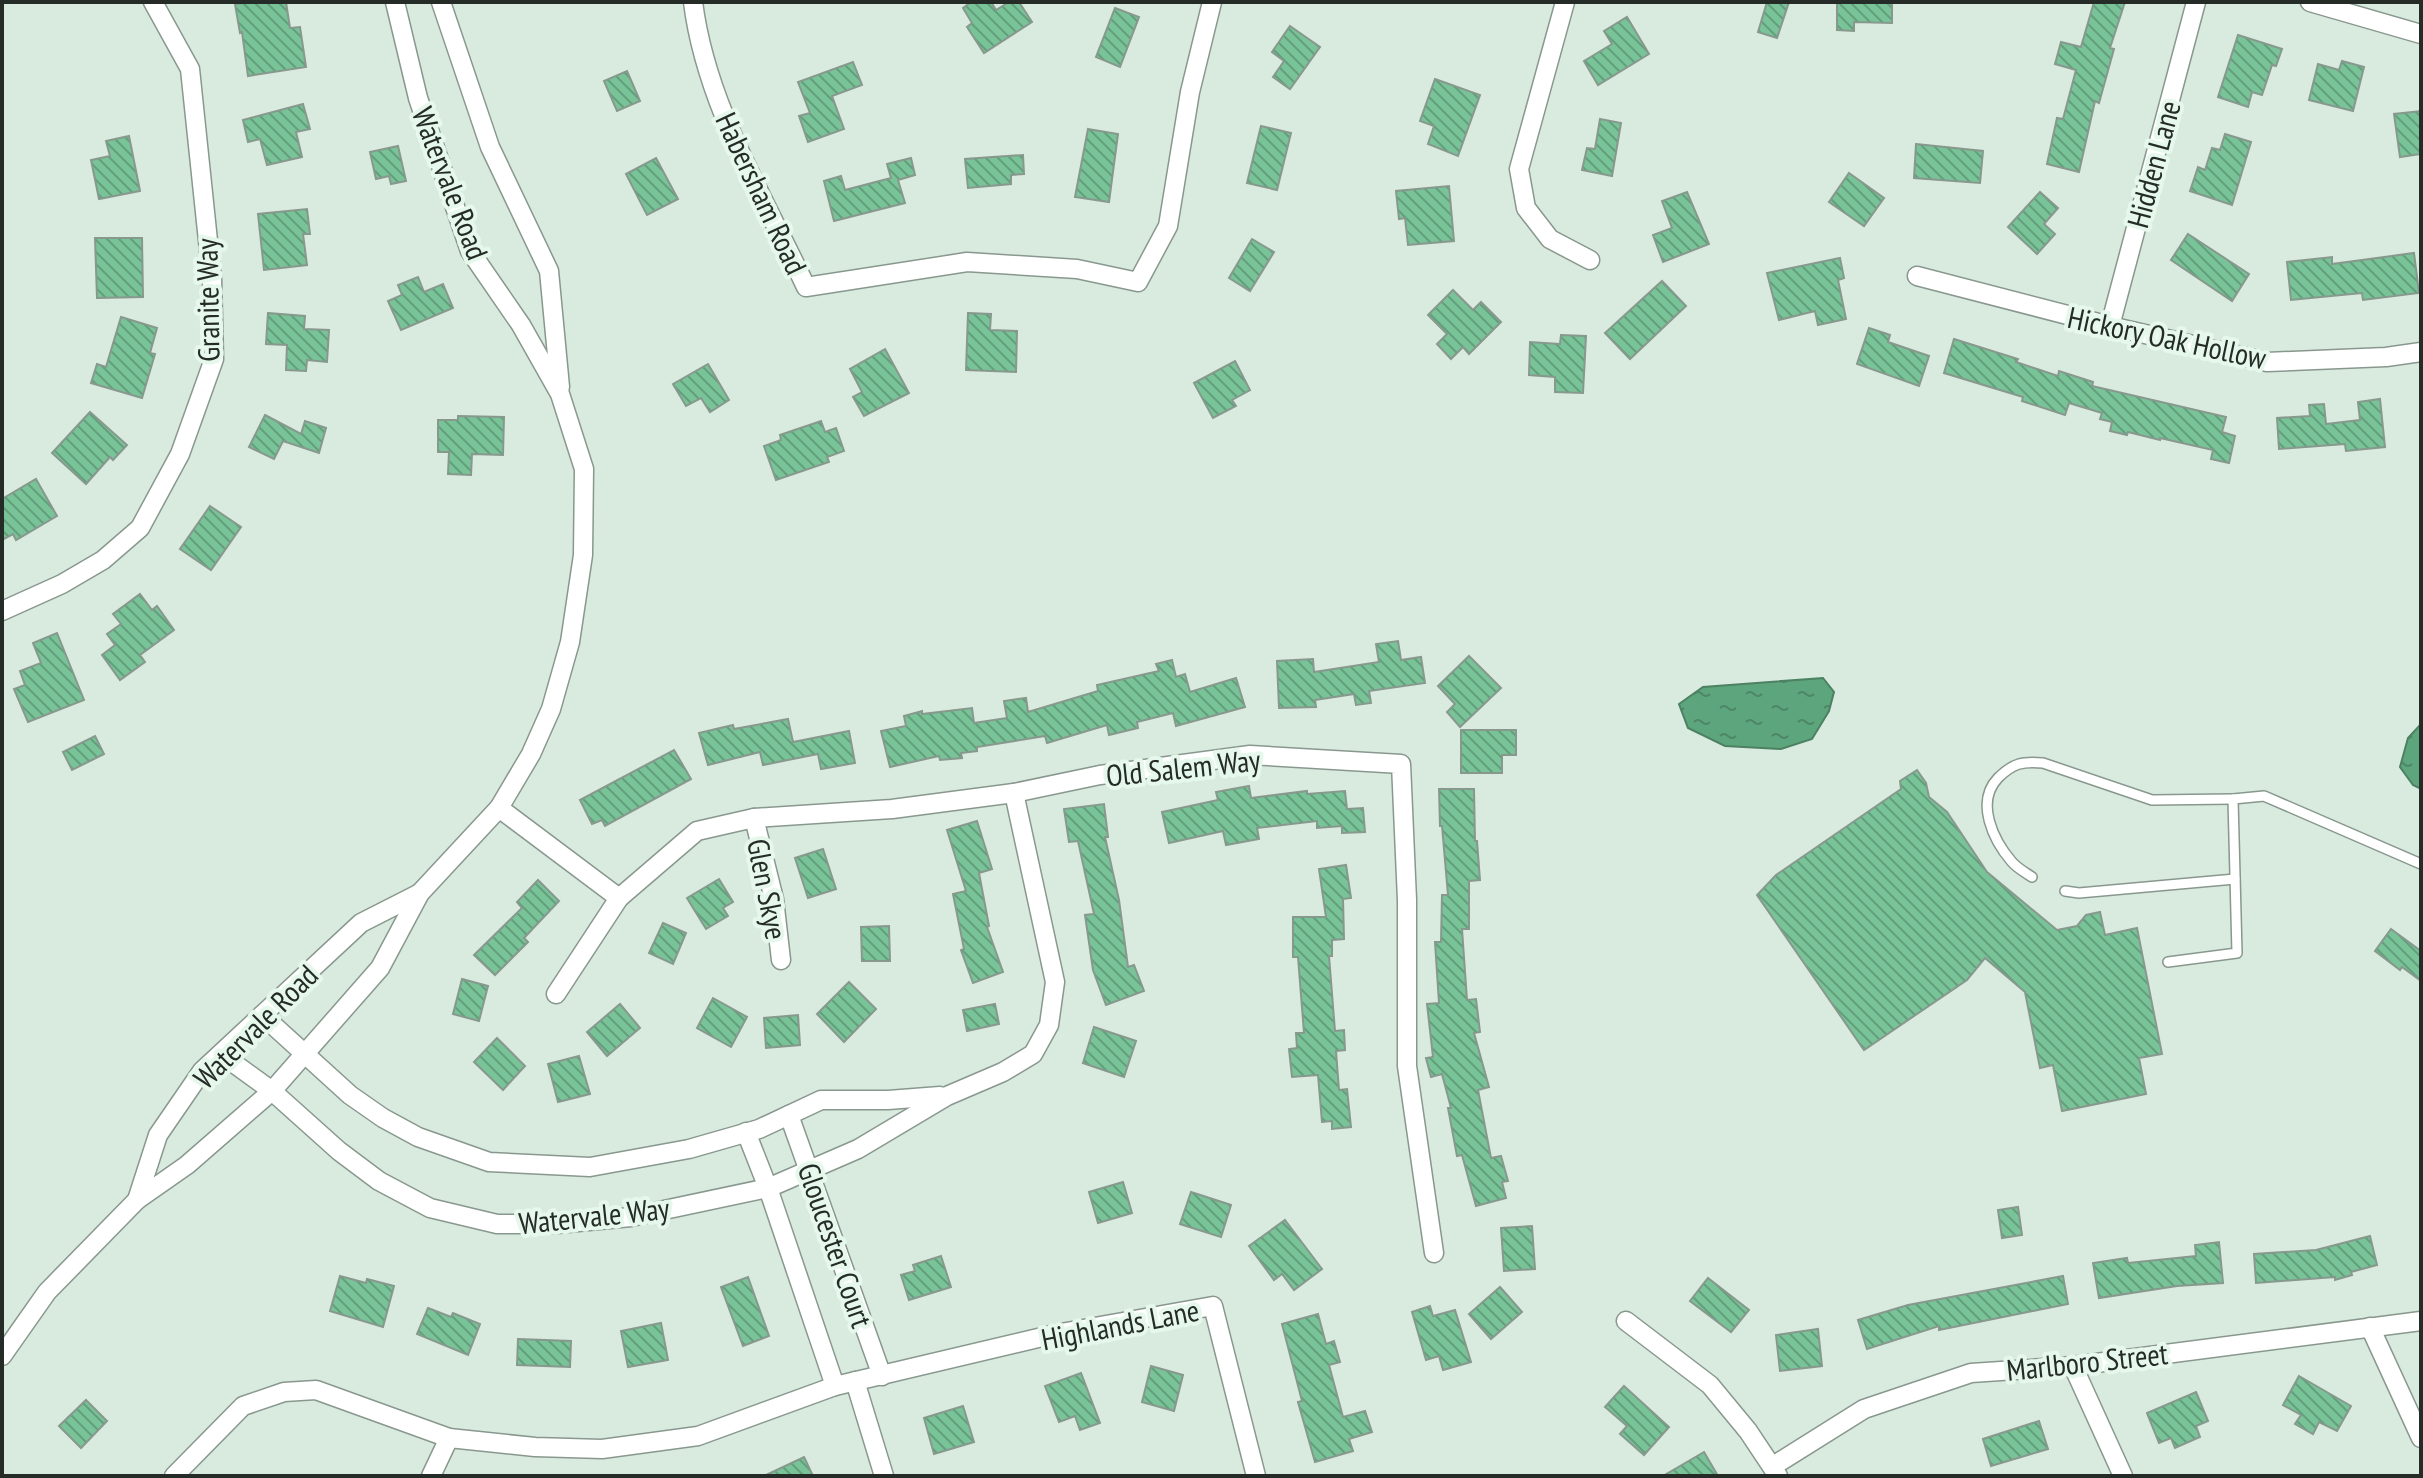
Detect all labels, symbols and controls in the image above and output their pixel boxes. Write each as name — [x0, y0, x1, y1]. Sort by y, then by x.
street label: Hidden Lane — [2117, 96, 2189, 232]
street label: Watervale Road — [404, 101, 498, 265]
street label: Habersham Road — [708, 106, 816, 280]
street label: Granite Way — [186, 237, 228, 362]
street label: Hickory Oak Hollow — [2064, 297, 2270, 377]
street label: Old Salem Way — [1104, 739, 1263, 794]
street label: Glen Skye — [739, 835, 797, 943]
street label: Watervale Road — [185, 956, 325, 1096]
street label: Gloucester Court — [790, 1158, 883, 1333]
street label: Watervale Way — [517, 1188, 672, 1242]
street label: Highlands Lane — [1038, 1290, 1202, 1358]
street label: Marlboro Street — [2004, 1333, 2170, 1389]

